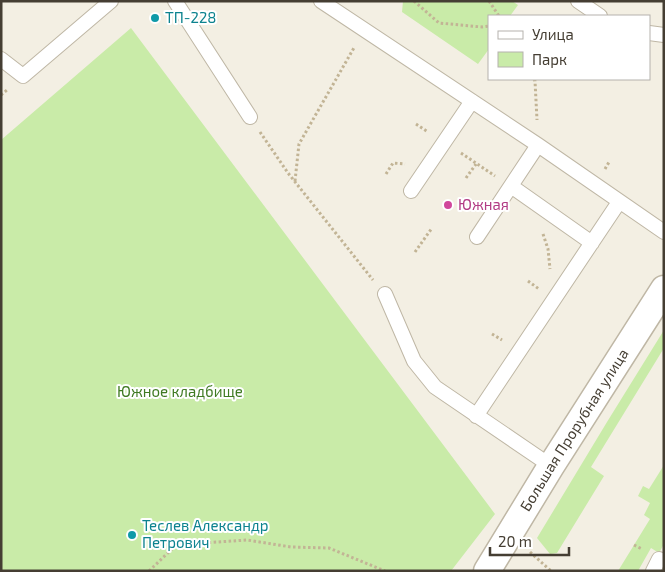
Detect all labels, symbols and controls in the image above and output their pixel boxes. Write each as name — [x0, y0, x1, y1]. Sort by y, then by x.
place label: ТП-228 — [165, 8, 216, 26]
marker: ТП-228 — [149, 12, 161, 24]
legend — [488, 15, 650, 80]
text: Улица — [532, 25, 574, 43]
text: Парк — [532, 50, 567, 68]
place label: Южная — [458, 195, 509, 213]
marker: Южная — [442, 199, 454, 211]
street label: Большая Прорубная улица — [516, 345, 632, 514]
park label: Южное кладбище — [117, 382, 243, 400]
place label: Теслев Александр Петрович — [142, 516, 269, 551]
scale bar — [490, 524, 569, 556]
marker: Теслев Александр Петрович — [126, 529, 138, 541]
text: 20 m — [498, 532, 532, 550]

